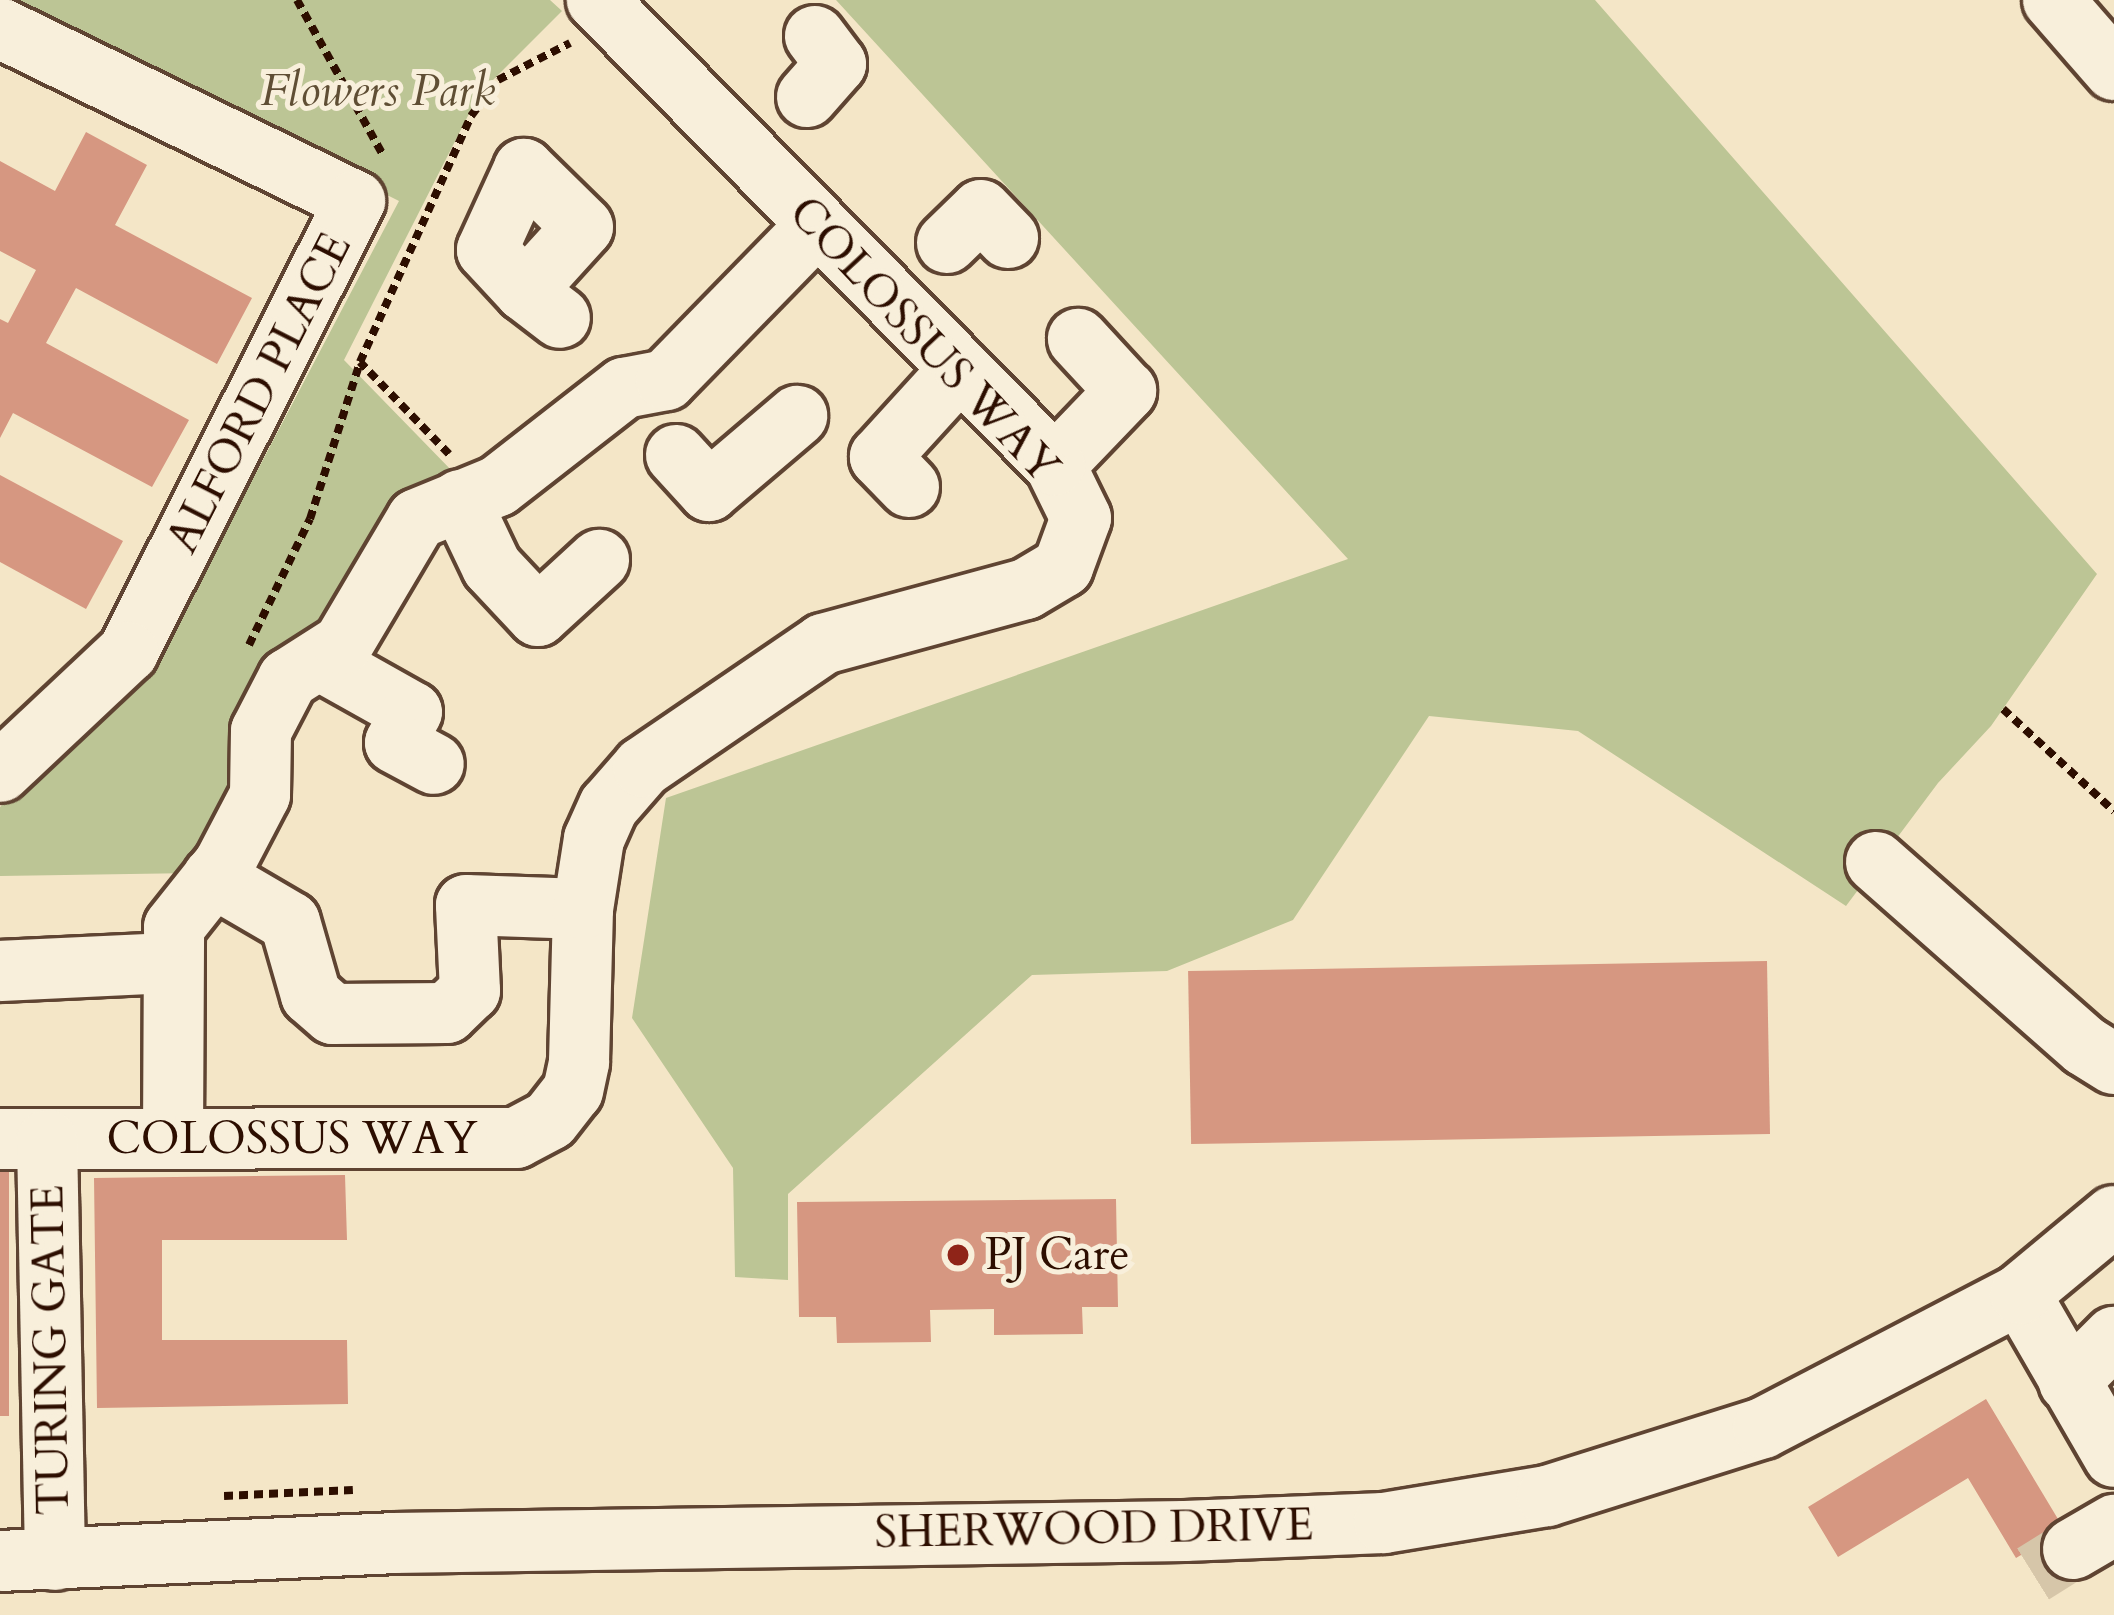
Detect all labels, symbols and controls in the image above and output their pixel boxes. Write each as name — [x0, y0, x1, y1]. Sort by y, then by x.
park label: Flowers Park — [261, 64, 495, 118]
street label: COLOSSUS WAY — [778, 186, 1070, 494]
street label: ALFORD PLACE — [155, 224, 363, 562]
street label: COLOSSUS WAY — [106, 1112, 478, 1166]
street label: TURING GATE — [21, 1184, 81, 1516]
place label: PJ Care — [985, 1228, 1130, 1282]
marker: PJ Care — [942, 1239, 974, 1271]
street label: SHERWOOD DRIVE — [874, 1498, 1314, 1560]

